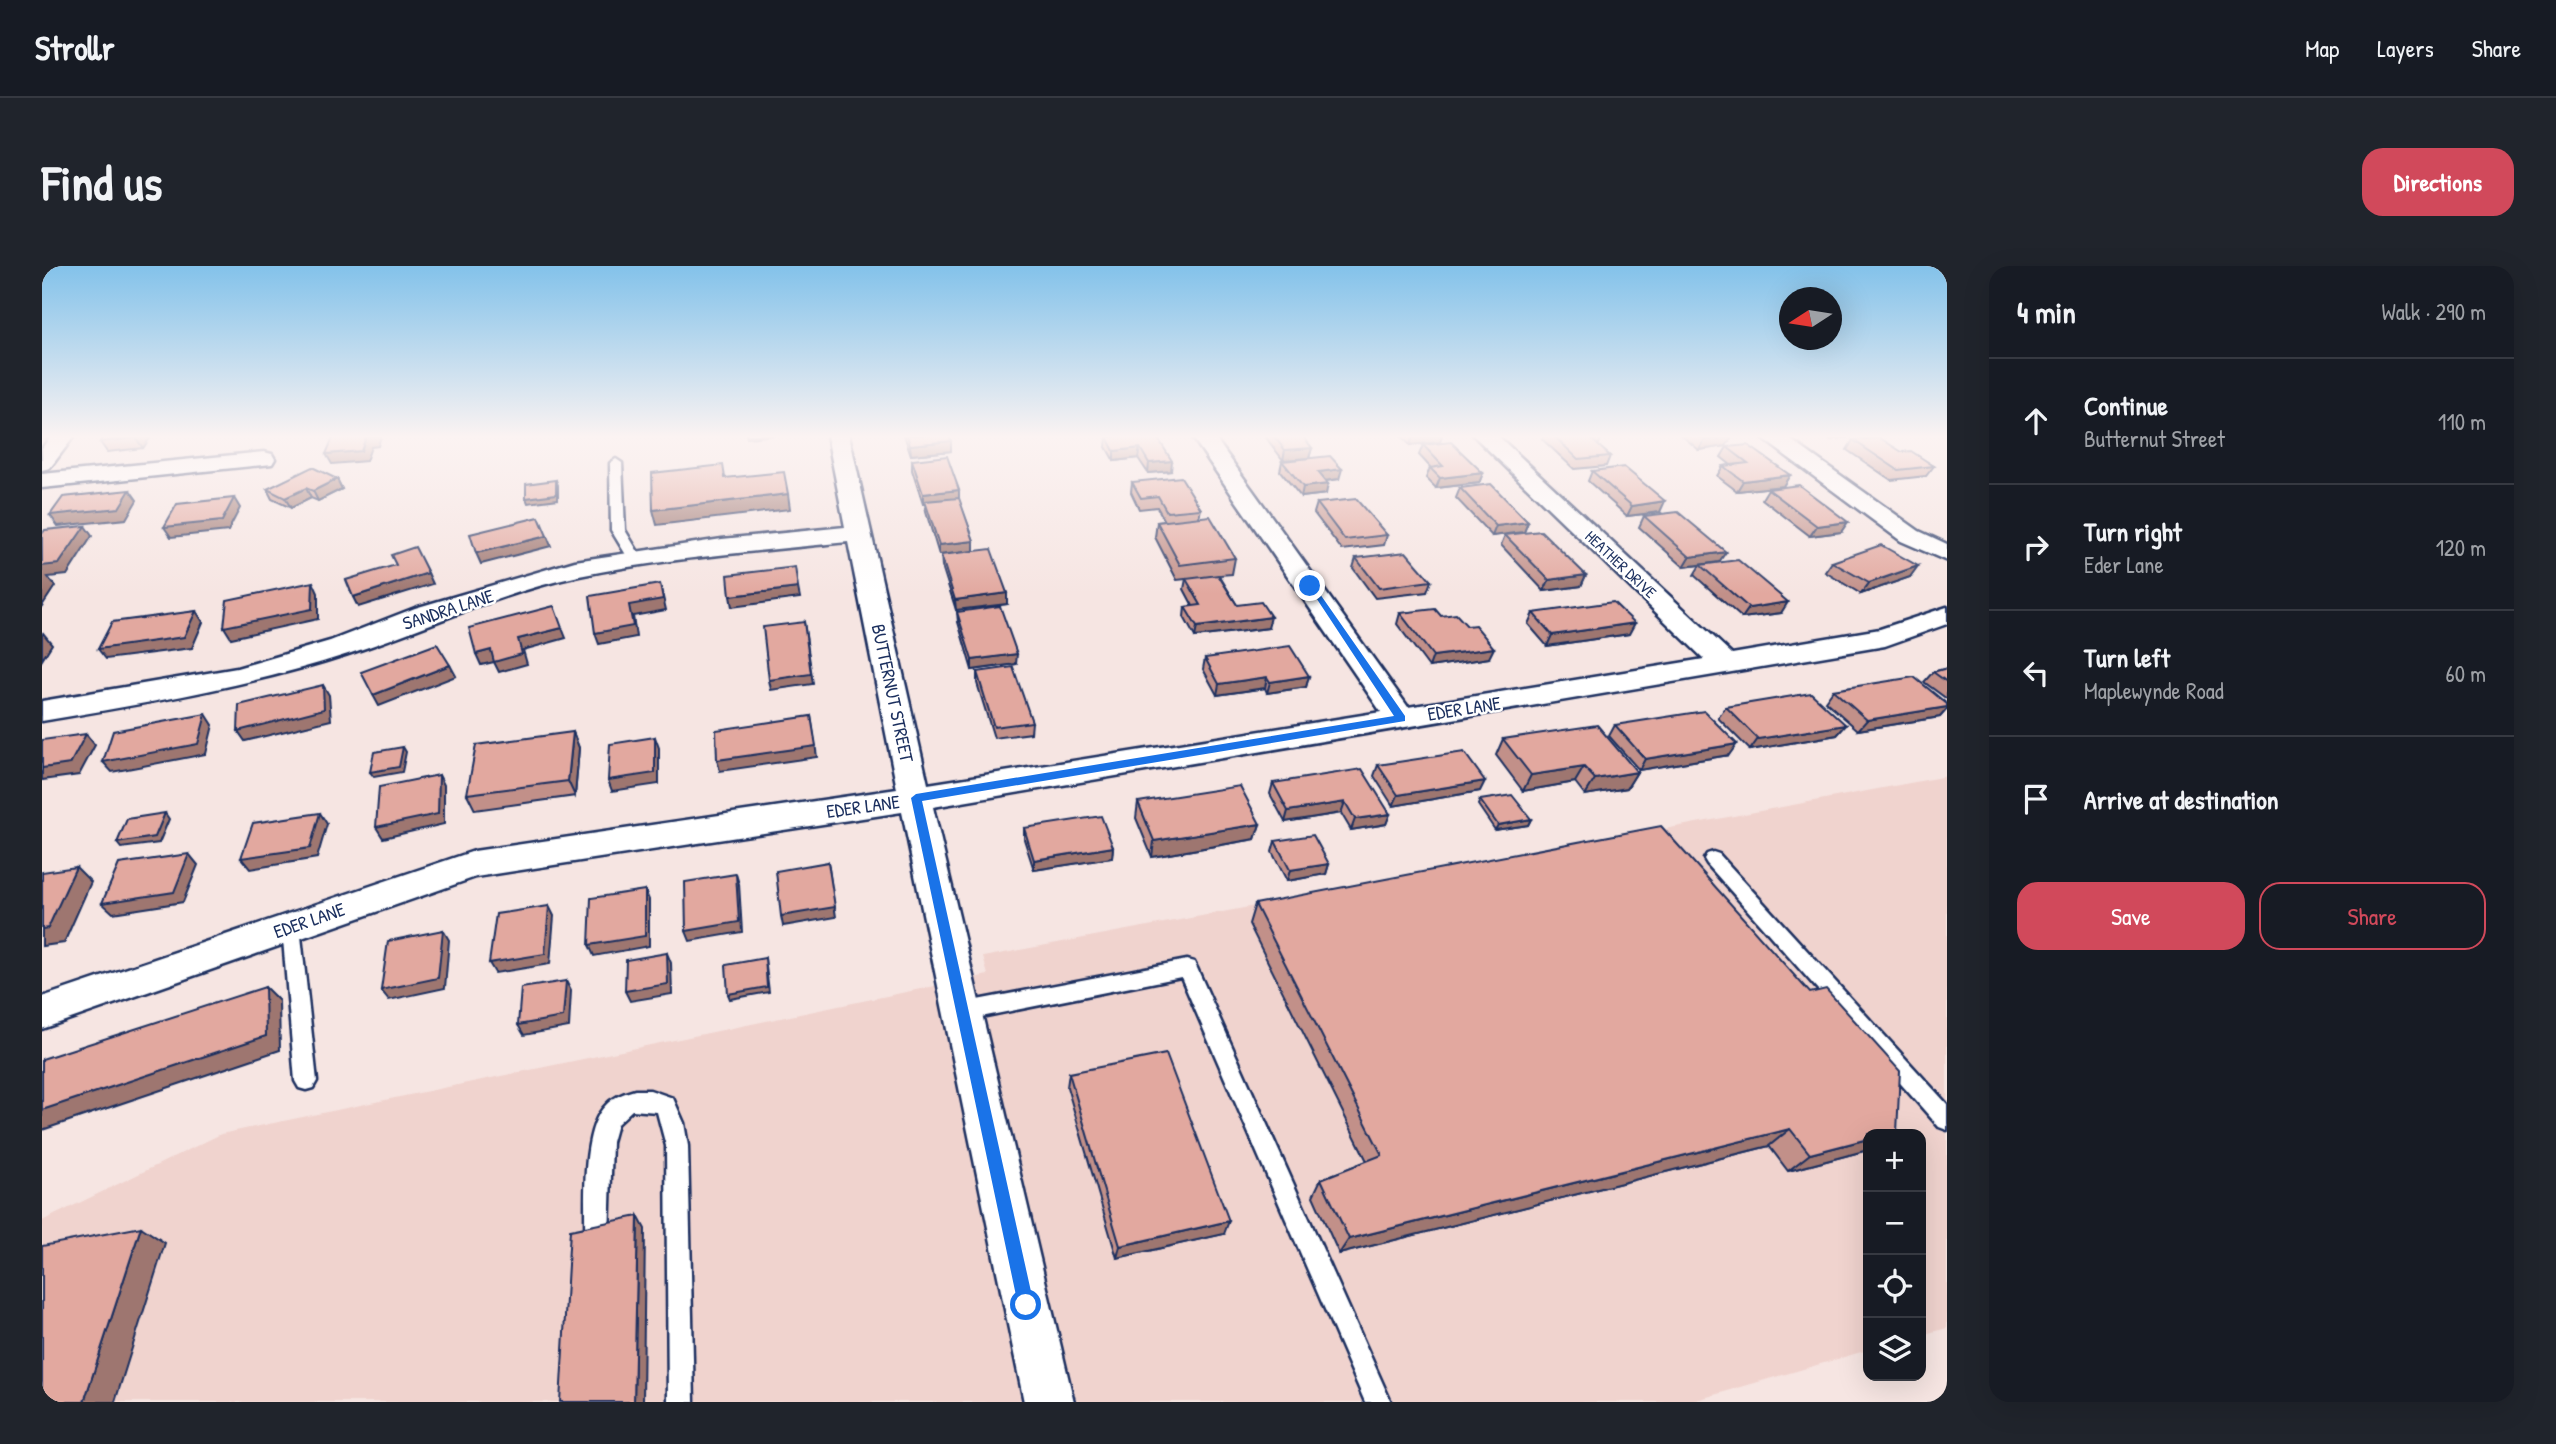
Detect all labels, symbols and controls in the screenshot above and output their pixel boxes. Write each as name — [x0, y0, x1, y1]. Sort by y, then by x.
text: Strollr — [35, 26, 114, 70]
text: Map — [2305, 32, 2339, 64]
text: Layers — [2377, 32, 2434, 64]
text: Share — [2472, 32, 2521, 64]
button: Directions — [2362, 148, 2514, 216]
text: Find us — [42, 149, 162, 215]
north arrow — [1779, 287, 1842, 350]
text: 4 min — [2017, 292, 2076, 332]
text: Walk · 290 m — [2382, 296, 2486, 327]
text: Continue — [2084, 388, 2168, 423]
icon: ahead — [2017, 402, 2055, 440]
text: 110 m — [2438, 406, 2486, 437]
text: Butternut Street — [2084, 423, 2225, 454]
text: Turn right — [2084, 514, 2182, 549]
street label: HEATHER DRIVE — [1581, 525, 1661, 603]
icon: right — [2017, 528, 2055, 566]
text: 120 m — [2436, 532, 2486, 563]
text: Eder Lane — [2084, 549, 2164, 580]
route end — [1294, 570, 1325, 601]
street label: SANDRA LANE — [399, 582, 497, 636]
street label: BUTTERNUT STREET — [866, 622, 921, 766]
text: Turn left — [2084, 640, 2170, 675]
icon: left — [2017, 654, 2055, 692]
text: 60 m — [2446, 658, 2486, 689]
text: Maplewynde Road — [2084, 675, 2224, 706]
street label: EDER LANE — [1426, 689, 1503, 727]
icon: arrive — [2017, 780, 2055, 818]
text: Arrive at destination — [2084, 782, 2279, 817]
street label: EDER LANE — [825, 788, 902, 824]
button: Save — [2017, 882, 2245, 950]
button: Share — [2259, 882, 2486, 950]
street label: EDER LANE — [270, 896, 349, 944]
map controls — [1863, 1129, 1926, 1381]
button: + — [1863, 1129, 1926, 1192]
button: − — [1863, 1192, 1926, 1255]
button: locate — [1863, 1255, 1926, 1318]
route start — [1010, 1289, 1041, 1320]
button: layers — [1863, 1318, 1926, 1381]

